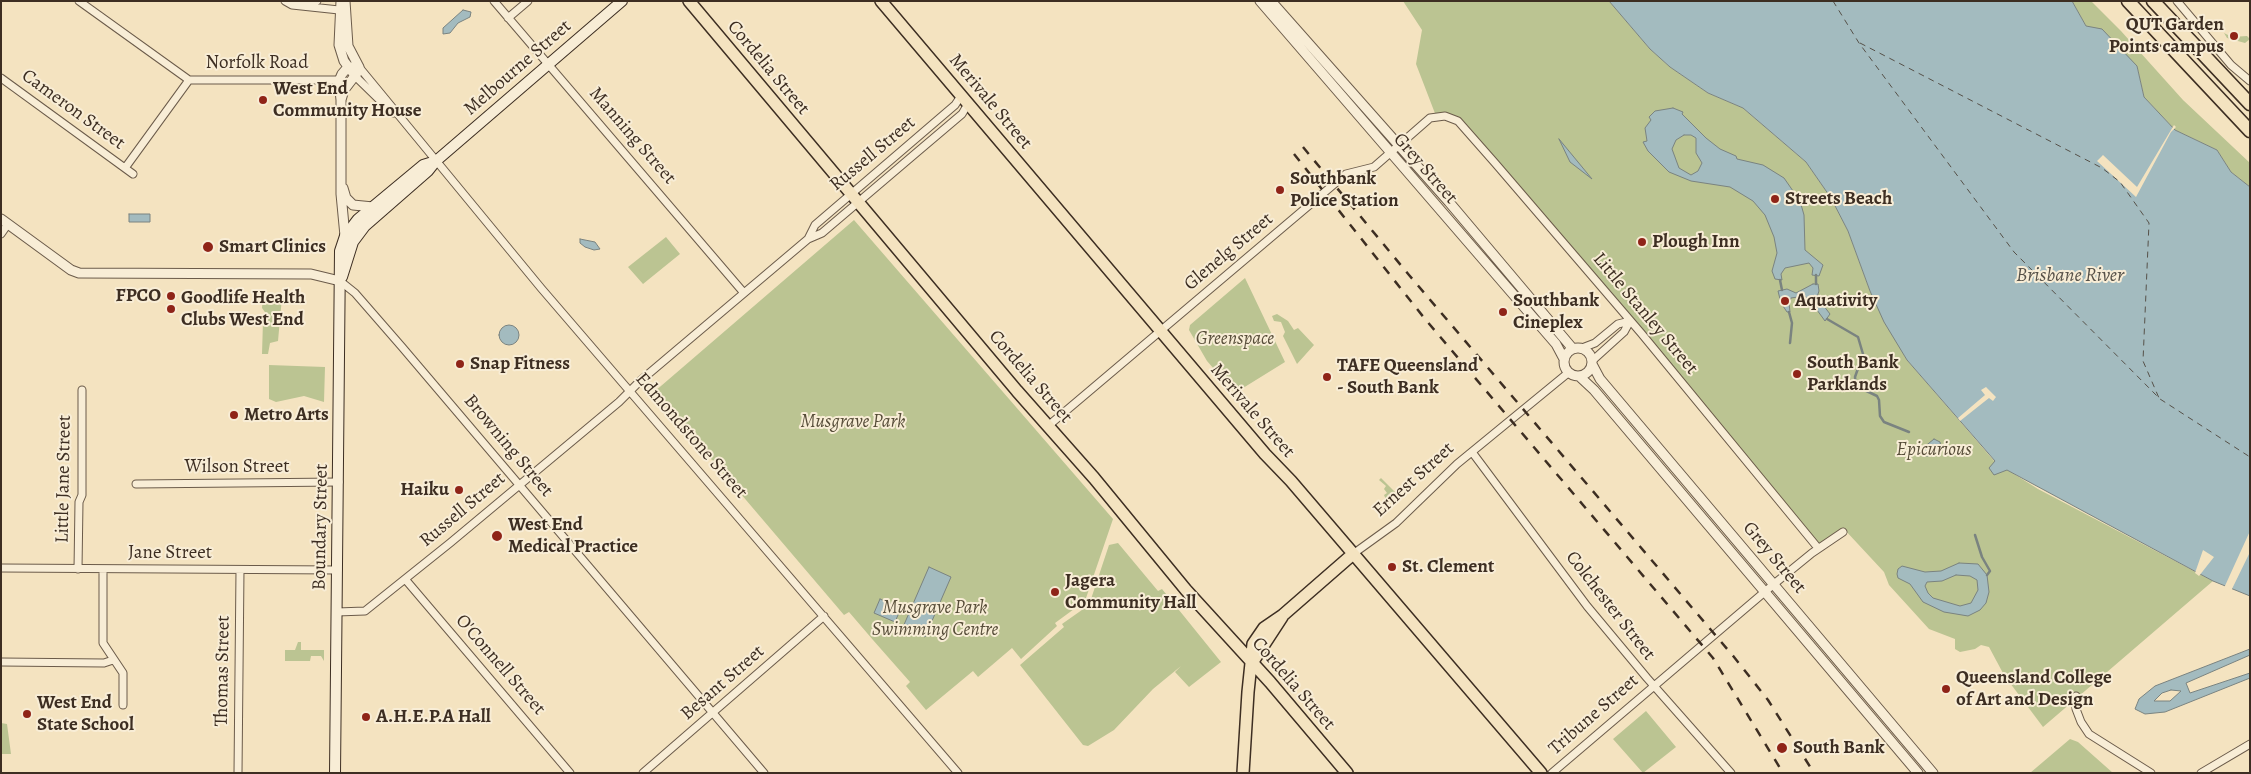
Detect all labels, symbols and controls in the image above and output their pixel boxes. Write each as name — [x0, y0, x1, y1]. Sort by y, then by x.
place label: QUT Garden Points campus — [2109, 14, 2224, 58]
street label: Melbourne Street — [460, 15, 576, 121]
street label: Cordelia Street — [722, 16, 814, 120]
marker: QUT Garden Points campus — [2228, 30, 2240, 42]
street label: Merivale Street — [944, 50, 1036, 154]
street label: Norfolk Road — [206, 52, 308, 74]
street label: Cameron Street — [17, 65, 129, 155]
place label: West End Community House — [273, 78, 422, 122]
street label: Manning Street — [584, 83, 680, 189]
marker: West End Community House — [257, 94, 269, 106]
street label: Russell Street — [826, 112, 920, 196]
street label: Grey Street — [1388, 129, 1462, 209]
place label: Southbank Police Station — [1290, 168, 1399, 212]
marker: Southbank Police Station — [1274, 184, 1286, 196]
place label: Streets Beach — [1785, 188, 1892, 210]
marker: Streets Beach — [1769, 193, 1781, 205]
street label: Glenelg Street — [1180, 208, 1278, 296]
place label: Plough Inn — [1652, 231, 1740, 253]
place label: Smart Clinics — [219, 236, 326, 258]
marker: Plough Inn — [1636, 236, 1648, 248]
marker: Smart Clinics — [201, 240, 215, 254]
street label: Little Stanley Street — [1587, 248, 1703, 380]
water label: Brisbane River — [2016, 264, 2124, 288]
place label: FPCO — [116, 285, 161, 307]
place label: Goodlife Health Clubs West End — [181, 287, 305, 331]
marker: FPCO — [165, 290, 177, 302]
place label: Southbank Cineplex — [1513, 290, 1599, 334]
place label: Aquativity — [1795, 290, 1877, 312]
marker: Aquativity — [1779, 295, 1791, 307]
marker: Goodlife Health Clubs West End — [165, 303, 177, 315]
marker: Southbank Cineplex — [1497, 306, 1509, 318]
street label: Cordelia Street — [983, 326, 1077, 428]
park label: Greenspace — [1196, 328, 1274, 350]
place label: South Bank Parklands — [1807, 352, 1899, 396]
place label: Snap Fitness — [470, 353, 570, 375]
place label: TAFE Queensland - South Bank — [1337, 355, 1478, 399]
marker: Snap Fitness — [454, 358, 466, 370]
street label: Merivale Street — [1205, 359, 1299, 463]
street label: Edmondstone Street — [630, 368, 752, 504]
marker: South Bank Parklands — [1791, 368, 1803, 380]
marker: TAFE Queensland - South Bank — [1321, 371, 1333, 383]
street label: Browning Street — [458, 390, 558, 502]
place label: Metro Arts — [244, 404, 329, 426]
marker: Metro Arts — [228, 409, 240, 421]
park label: Musgrave Park — [800, 411, 906, 433]
street label: Little Jane Street — [51, 415, 77, 543]
street label: Ernest Street — [1369, 438, 1459, 522]
park label: Epicurious — [1896, 439, 1972, 461]
street label: Wilson Street — [185, 456, 289, 478]
street label: Boundary Street — [308, 463, 334, 591]
street label: Russell Street — [416, 468, 510, 552]
place label: Haiku — [400, 479, 449, 501]
marker: Haiku — [453, 484, 465, 496]
place label: West End Medical Practice — [508, 514, 638, 558]
street label: Grey Street — [1737, 517, 1811, 599]
marker: West End Medical Practice — [490, 529, 504, 543]
street label: Jane Street — [128, 542, 212, 564]
street label: Colchester Street — [1560, 547, 1660, 665]
place label: St. Clement — [1402, 556, 1494, 578]
marker: St. Clement — [1386, 561, 1398, 573]
place label: Jagera Community Hall — [1065, 570, 1196, 614]
marker: Jagera Community Hall — [1049, 586, 1061, 598]
park label: Musgrave Park Swimming Centre — [872, 597, 998, 641]
street label: O'Connell Street — [450, 610, 550, 720]
street label: Thomas Street — [211, 615, 235, 727]
street label: Cordelia Street — [1246, 633, 1340, 735]
street label: Besant Street — [677, 641, 769, 725]
place label: Queensland College of Art and Design — [1956, 667, 2112, 711]
street label: Tribune Street — [1544, 670, 1644, 760]
marker: Queensland College of Art and Design — [1940, 683, 1952, 695]
place label: West End State School — [37, 692, 134, 736]
place label: A.H.E.P.A Hall — [376, 706, 491, 728]
marker: West End State School — [21, 708, 33, 720]
marker: A.H.E.P.A Hall — [360, 711, 372, 723]
place label: South Bank — [1793, 737, 1885, 759]
marker: South Bank — [1775, 741, 1789, 755]

